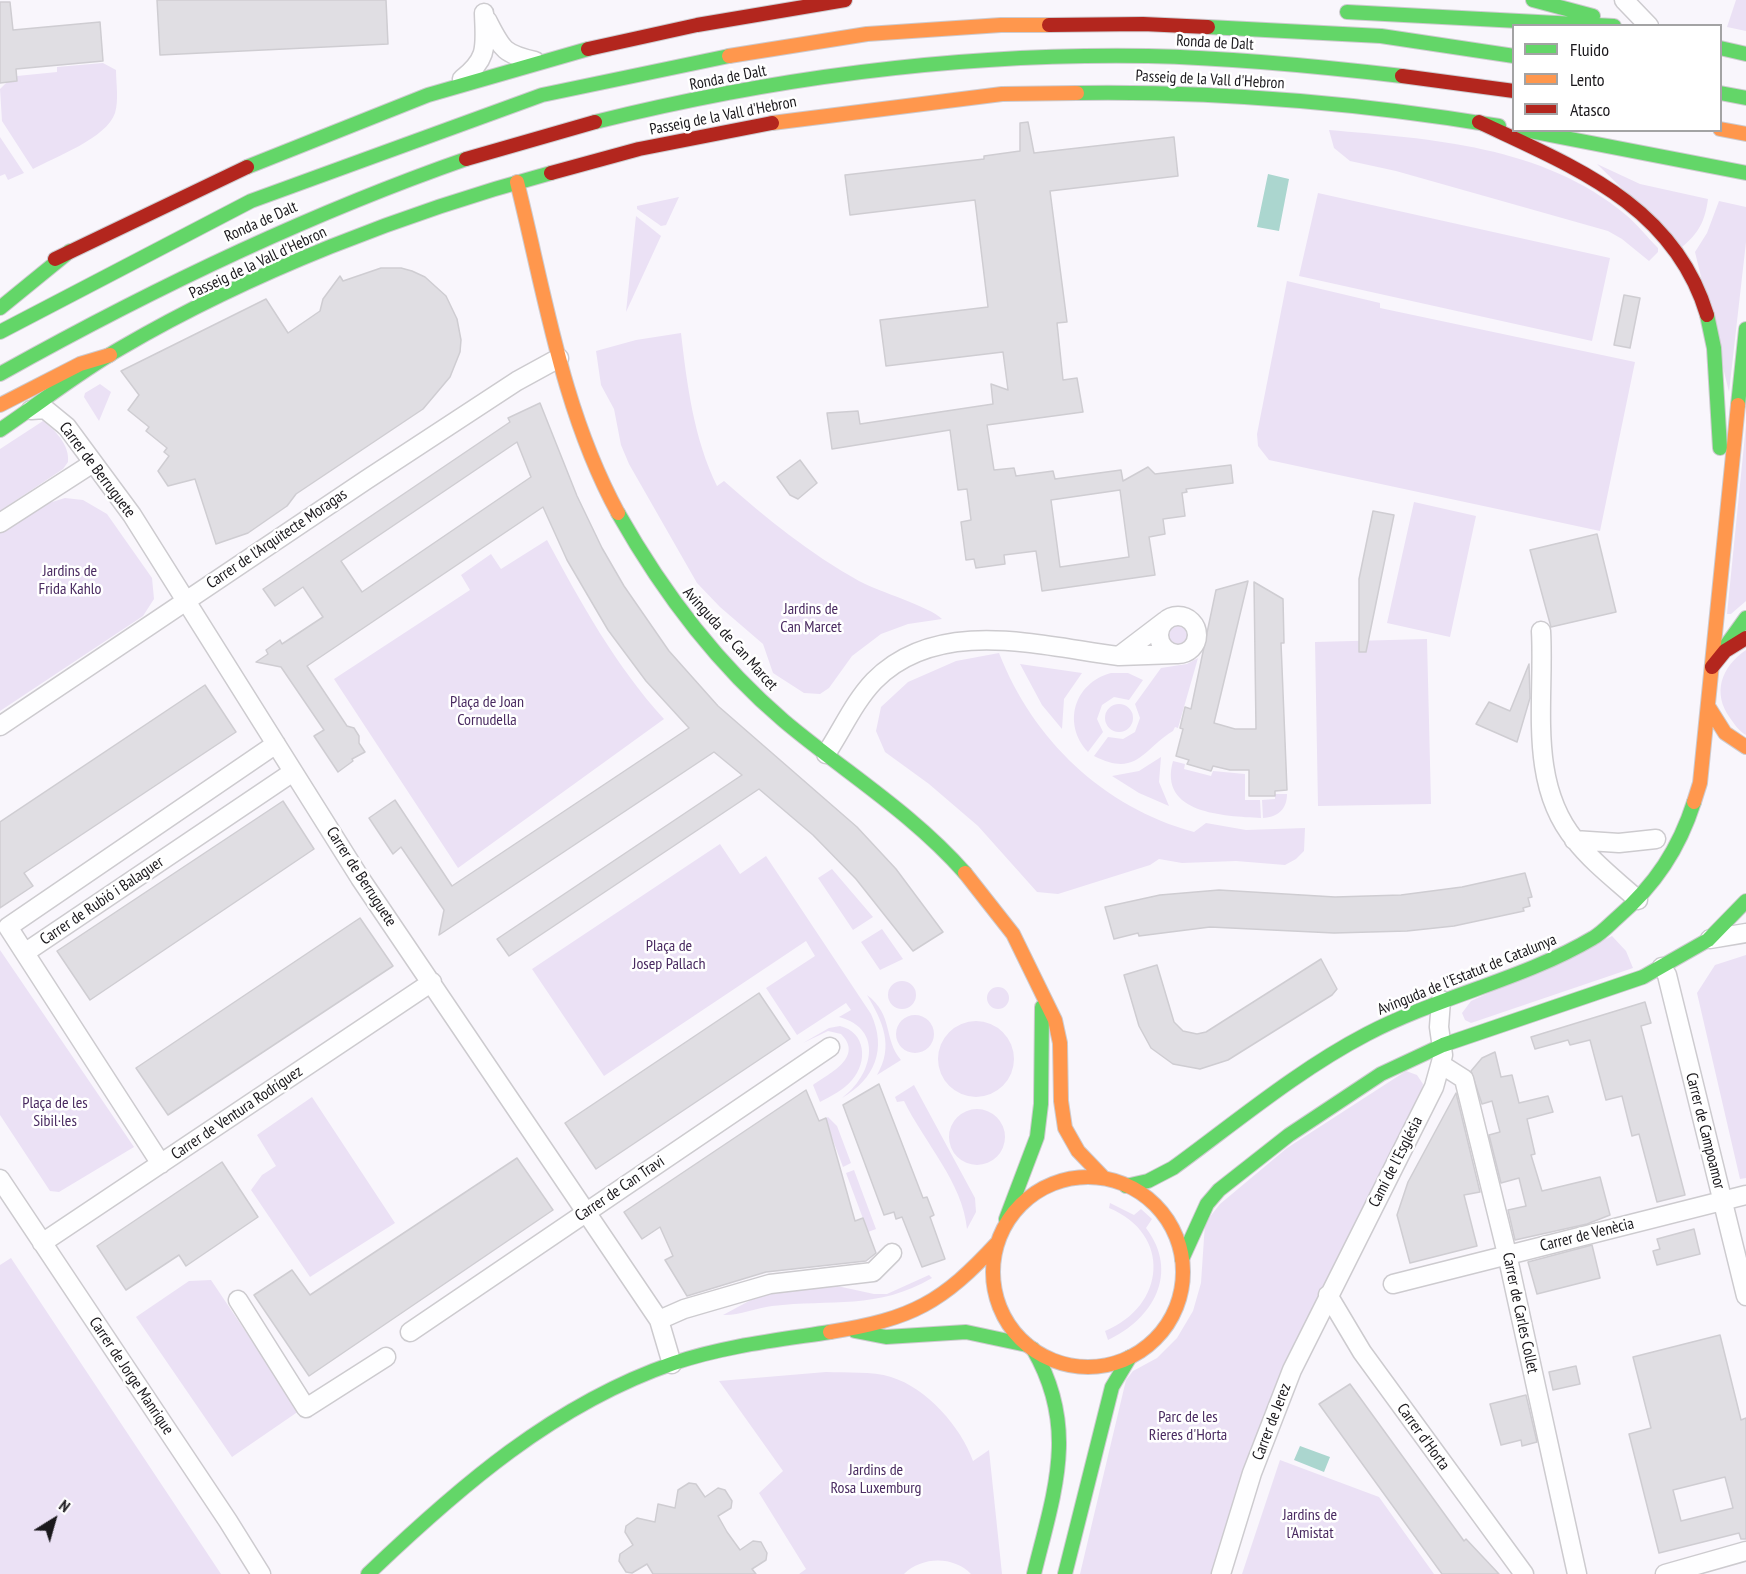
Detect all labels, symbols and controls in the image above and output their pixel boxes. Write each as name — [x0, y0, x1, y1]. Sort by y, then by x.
legend — [1512, 24, 1722, 132]
street label: Ronda de Dalt — [1176, 31, 1254, 55]
text: Fluido — [1570, 38, 1609, 61]
street label: Ronda de Dalt — [688, 61, 768, 95]
street label: Passeig de la Vall d'Hebron — [1135, 67, 1285, 93]
text: Lento — [1570, 68, 1605, 91]
street label: Passeig de la Vall d'Hebron — [648, 92, 798, 140]
text: Atasco — [1570, 98, 1610, 121]
street label: Ronda de Dalt — [222, 197, 300, 247]
street label: Passeig de la Vall d'Hebron — [186, 223, 330, 303]
street label: Carrer de Berruguete — [55, 418, 139, 522]
street label: Carrer de l'Arquitecte Moragas — [203, 485, 351, 593]
park label: Jardins de Frida Kahlo — [39, 561, 101, 599]
street label: Avinguda de Can Marcet — [678, 583, 782, 695]
park label: Jardins de Can Marcet — [780, 599, 842, 637]
park label: Plaça de Joan Cornudella — [450, 692, 524, 730]
street label: Carrer de Berruguete — [322, 824, 400, 930]
street label: Carrer de Rubió i Balaguer — [37, 853, 167, 949]
street label: Avinguda de l'Estatut de Catalunya — [1375, 930, 1559, 1020]
park label: Plaça de Josep Pallach — [633, 936, 705, 974]
street label: Carrer de Ventura Rodríguez — [168, 1062, 306, 1164]
street label: Carrer de Campoamor — [1681, 1071, 1729, 1191]
park label: Plaça de les Sibil·les — [22, 1093, 88, 1131]
street label: Camí de l'Església — [1365, 1113, 1427, 1211]
street label: Carrer de Can Travi — [572, 1152, 668, 1226]
street label: Carrer de Venècia — [1538, 1214, 1636, 1256]
street label: Carrer de Carles Collet — [1498, 1251, 1542, 1375]
street label: Carrer de Jorge Manrique — [85, 1314, 177, 1438]
street label: Carrer de Jerez — [1249, 1381, 1295, 1463]
street label: Carrer d'Horta — [1392, 1400, 1454, 1474]
park label: Parc de les Rieres d'Horta — [1149, 1407, 1227, 1445]
park label: Jardins de Rosa Luxemburg — [830, 1460, 922, 1498]
north arrow — [24, 1490, 84, 1550]
text: N — [55, 1495, 74, 1516]
park label: Jardins de l'Amistat — [1283, 1505, 1337, 1543]

